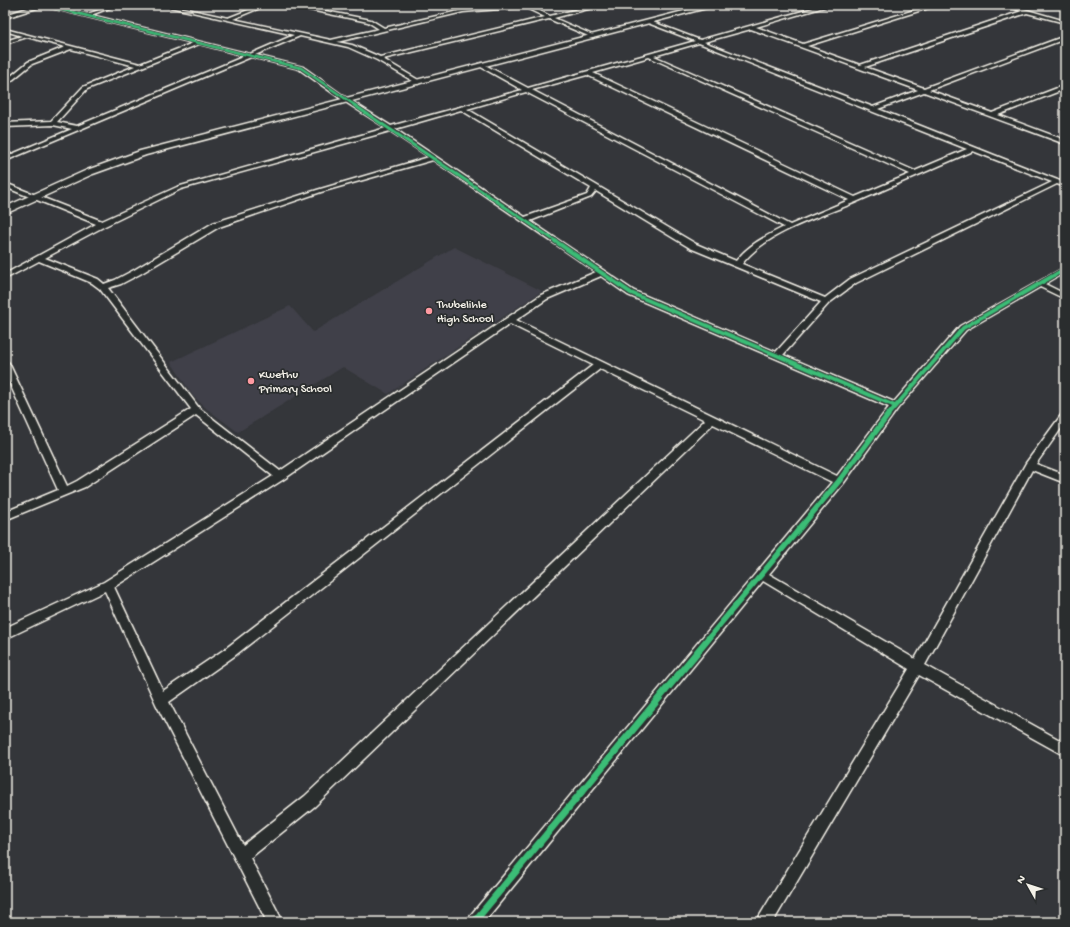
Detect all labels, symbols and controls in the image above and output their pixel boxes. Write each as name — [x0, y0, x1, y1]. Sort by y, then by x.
place label: Thubelihle High School — [436, 299, 494, 327]
marker: Thubelihle High School — [424, 306, 434, 316]
place label: Kwethu Primary School — [258, 369, 332, 397]
marker: Kwethu Primary School — [246, 376, 256, 386]
north arrow — [1008, 865, 1048, 905]
text: N — [1015, 873, 1029, 887]

